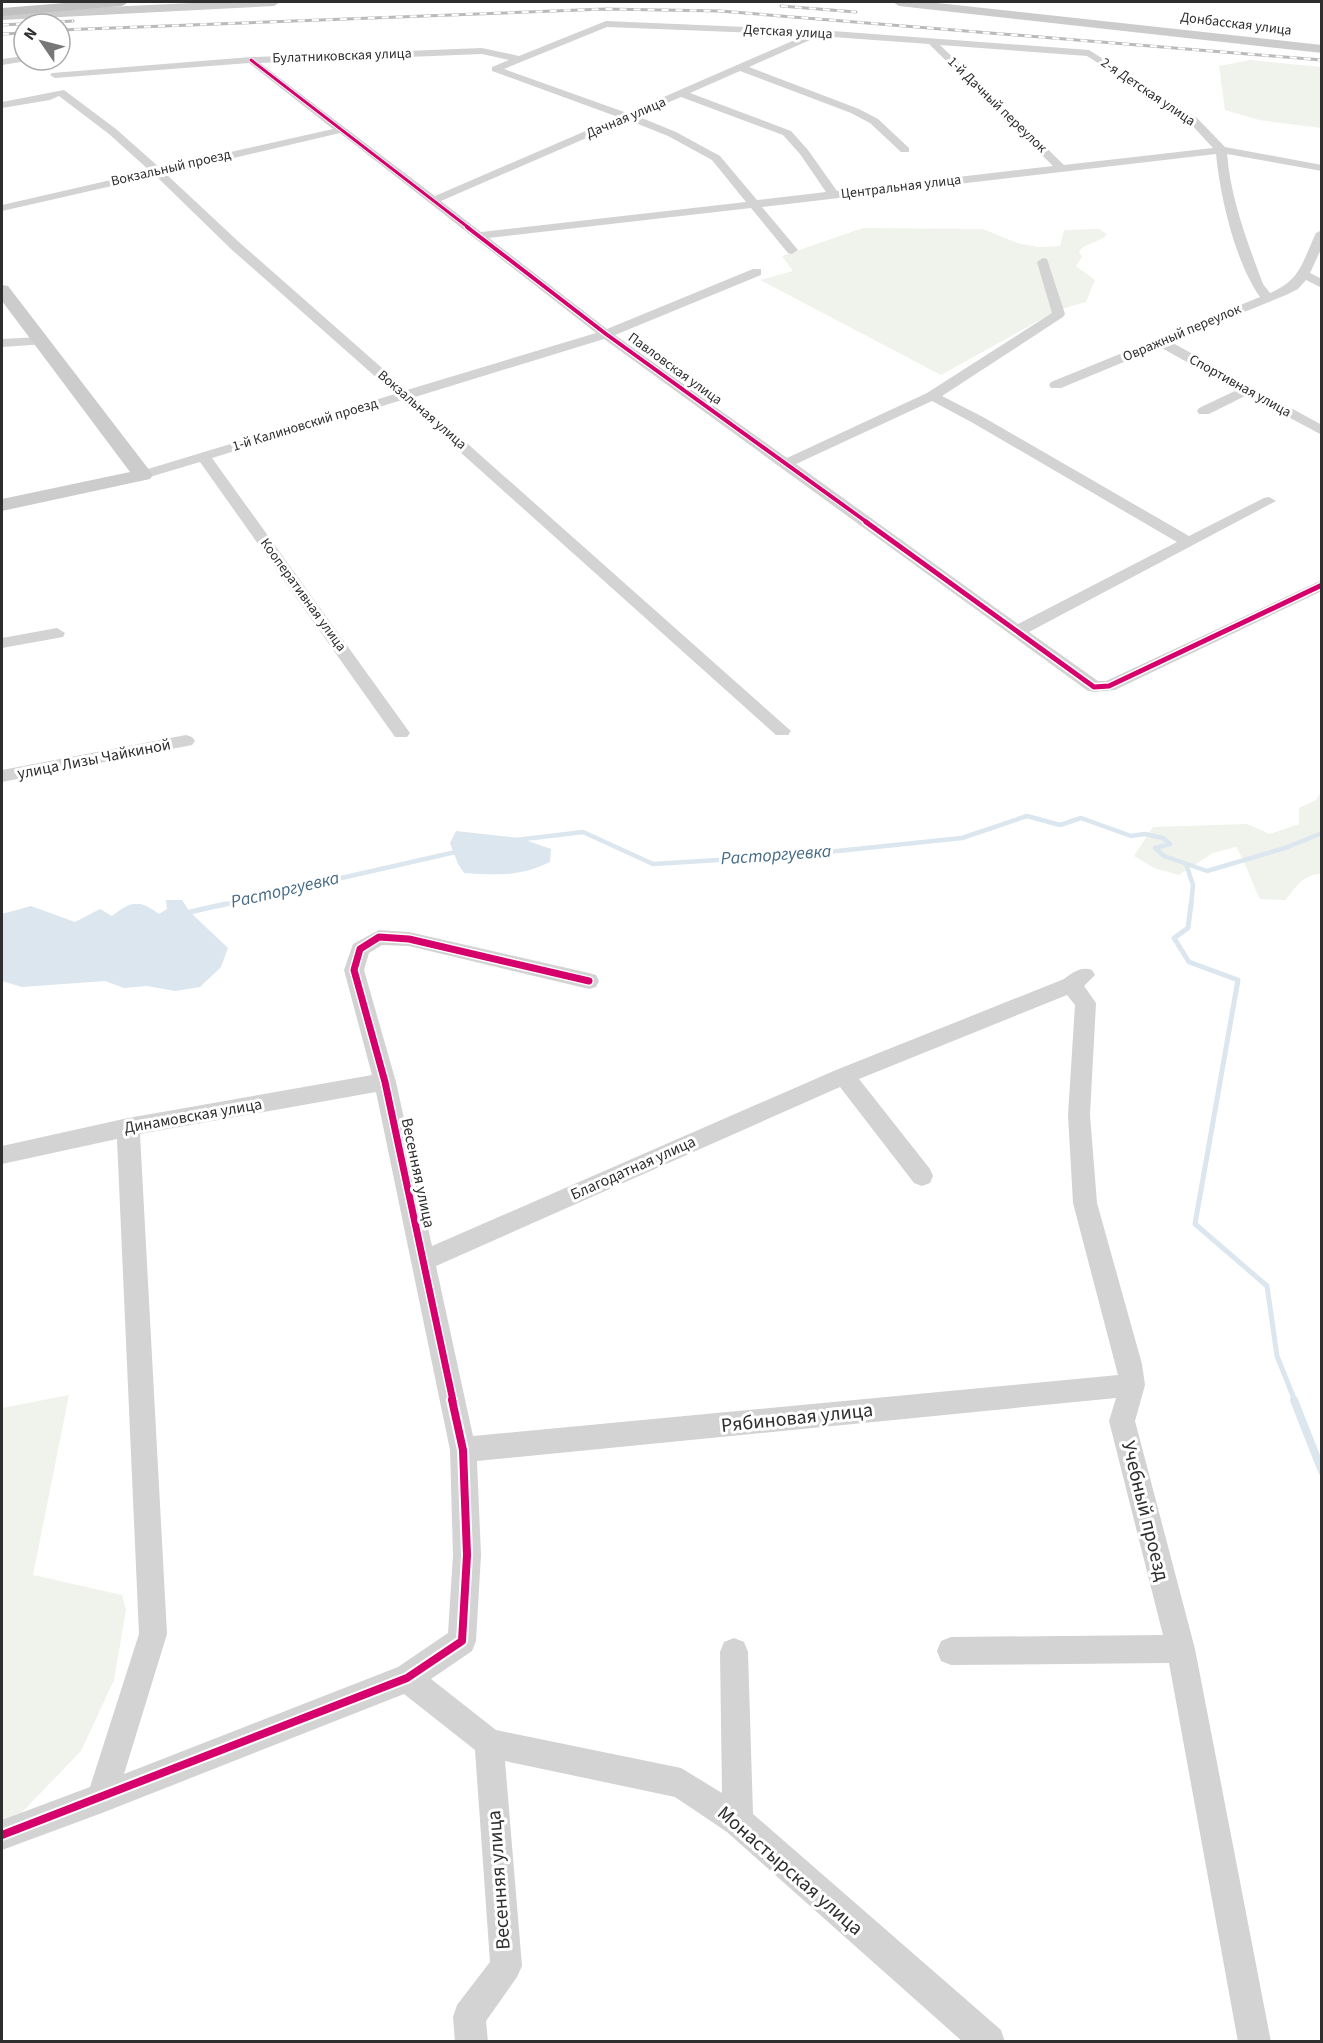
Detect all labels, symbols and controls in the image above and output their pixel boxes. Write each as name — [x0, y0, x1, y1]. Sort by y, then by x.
street label: Донбасская улица — [1179, 7, 1293, 41]
north arrow — [12, 12, 72, 72]
street label: Детская улица — [743, 20, 833, 44]
text: N — [18, 23, 43, 45]
street label: Булатниковская улица — [272, 44, 412, 68]
street label: 1-й Дачный переулок — [943, 52, 1051, 158]
street label: 2-я Детская улица — [1097, 53, 1199, 131]
street label: Дачная улица — [583, 92, 669, 144]
street label: Вокзальный проезд — [109, 144, 233, 192]
street label: Центральная улица — [840, 170, 962, 204]
street label: Овражный переулок — [1120, 299, 1244, 367]
street label: Павловская улица — [624, 328, 726, 410]
street label: Спортивная улица — [1185, 350, 1295, 422]
street label: Вокзальная улица — [373, 366, 471, 454]
street label: 1-й Калиновский проезд — [230, 393, 381, 457]
street label: Кооперативная улица — [255, 534, 351, 656]
street label: улица Лизы Чайкиной — [15, 733, 173, 785]
water label: Расторгуевка — [720, 839, 832, 871]
water label: Расторгуевка — [228, 865, 342, 915]
street label: Динамовская улица — [122, 1093, 264, 1139]
street label: Весенняя улица — [396, 1116, 440, 1230]
street label: Благодатная улица — [567, 1131, 699, 1205]
street label: Рябиновая улица — [720, 1396, 874, 1440]
street label: Учебный проезд — [1114, 1438, 1176, 1584]
street label: Монастырская улица — [711, 1800, 869, 1942]
street label: Весенняя улица — [480, 1809, 518, 1951]

